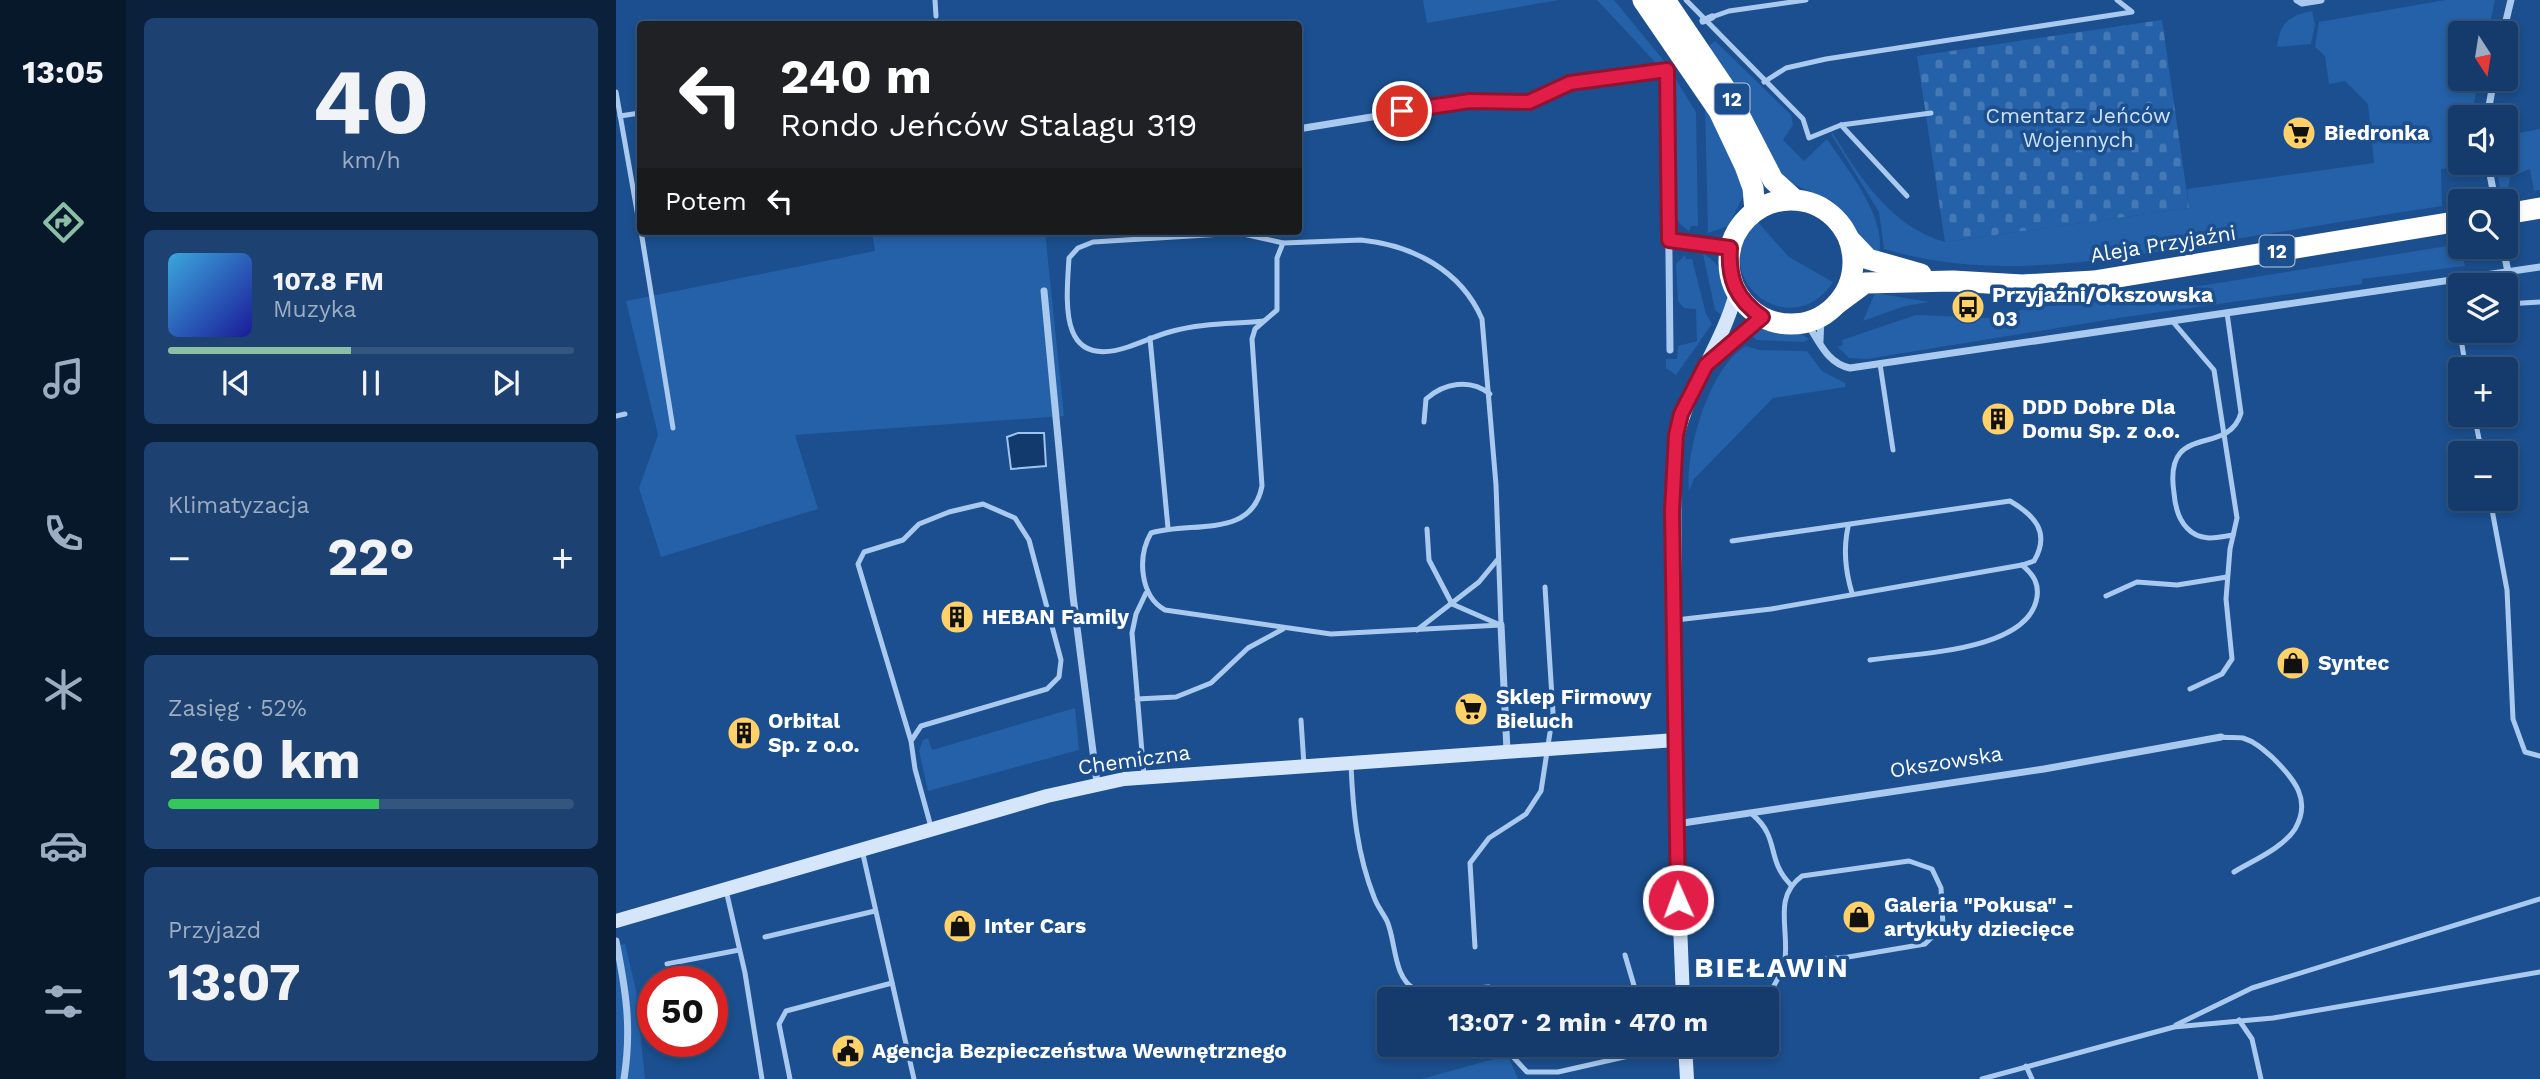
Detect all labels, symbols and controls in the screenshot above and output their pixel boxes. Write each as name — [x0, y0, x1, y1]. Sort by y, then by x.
north arrow — [2448, 21, 2518, 91]
map controls — [2448, 21, 2518, 511]
text: 240 m — [780, 47, 932, 105]
text: 40 — [312, 48, 430, 155]
icon: left — [665, 49, 756, 140]
text: 13:05 — [22, 53, 104, 91]
pin — [1372, 81, 1432, 141]
road number: 12 — [1714, 83, 1750, 114]
icon: arrive — [1383, 92, 1421, 130]
park label: Cmentarz Jeńców Wojennych — [1986, 103, 2170, 152]
button: sound — [2448, 105, 2518, 175]
text: Rondo Jeńców Stalagu 319 — [780, 106, 1197, 144]
supermarket icon: Biedronka — [2280, 114, 2318, 152]
place label: Biedronka — [2324, 120, 2430, 145]
text: km/h — [341, 147, 401, 174]
icon: left — [761, 182, 799, 220]
text: Potem — [665, 186, 747, 216]
button: search — [2448, 189, 2518, 259]
icon: directions — [39, 198, 88, 247]
street label: Aleja Przyjaźni — [2088, 220, 2238, 267]
road number: 12 — [2260, 235, 2294, 266]
text: 107.8 FM — [273, 266, 384, 296]
button: layers — [2448, 273, 2518, 343]
place label: Przyjaźni/Okszowska 03 — [1992, 282, 2214, 331]
bus stop icon: Przyjaźni/Okszowska 03 — [1949, 288, 1987, 326]
text: Muzyka — [273, 296, 357, 323]
icon: music — [39, 354, 88, 403]
button: + — [2448, 357, 2518, 427]
icon: previous — [217, 364, 255, 402]
icon: pause — [352, 364, 390, 402]
icon: next — [487, 364, 525, 402]
place label: DDD Dobre Dla Domu Sp. z o.o. — [2022, 394, 2180, 443]
building icon: DDD Dobre Dla Domu Sp. z o.o. — [1979, 400, 2017, 438]
button: − — [2448, 441, 2518, 511]
text: Klimatyzacja — [168, 492, 310, 519]
icon: phone — [39, 509, 88, 558]
text: 22° — [327, 527, 415, 588]
text: − — [168, 536, 191, 580]
text: + — [551, 536, 574, 580]
building icon: HEBAN Family — [938, 598, 976, 636]
place label: HEBAN Family — [982, 604, 1129, 629]
shop icon: Syntec — [2274, 644, 2312, 682]
place label: Syntec — [2318, 650, 2389, 675]
icon: climate — [39, 665, 88, 714]
place label: Sklep Firmowy Bieluch — [1496, 684, 1652, 733]
supermarket icon: Sklep Firmowy Bieluch — [1452, 690, 1490, 728]
text: Zasięg · 52% — [168, 695, 307, 722]
place label: Orbital Sp. z o.o. — [768, 708, 860, 757]
building icon: Orbital Sp. z o.o. — [725, 714, 763, 752]
text: 260 km — [168, 730, 361, 791]
street label: Chemiczna — [1076, 739, 1192, 780]
street label: Okszowska — [1888, 740, 2004, 783]
icon: car — [39, 821, 88, 870]
position arrow — [1641, 863, 1715, 937]
place label: Galeria "Pokusa" - artykuły dziecięce — [1884, 892, 2074, 941]
shop icon: Galeria "Pokusa" - artykuły dziecięce — [1840, 898, 1878, 936]
shop icon: Inter Cars — [941, 907, 979, 945]
place label: Inter Cars — [984, 913, 1086, 938]
text: Przyjazd — [168, 917, 261, 944]
district label: BIEŁAWIN — [1694, 951, 1850, 984]
text: 13:07 — [168, 952, 301, 1013]
speed limit sign: 50 — [637, 966, 728, 1057]
icon: filters — [39, 977, 88, 1026]
text: 13:07 · 2 min · 470 m — [1448, 1007, 1708, 1037]
public building icon: Agencja Bezpieczeństwa Wewnętrznego — [829, 1032, 867, 1070]
place label: Agencja Bezpieczeństwa Wewnętrznego — [872, 1038, 1287, 1063]

